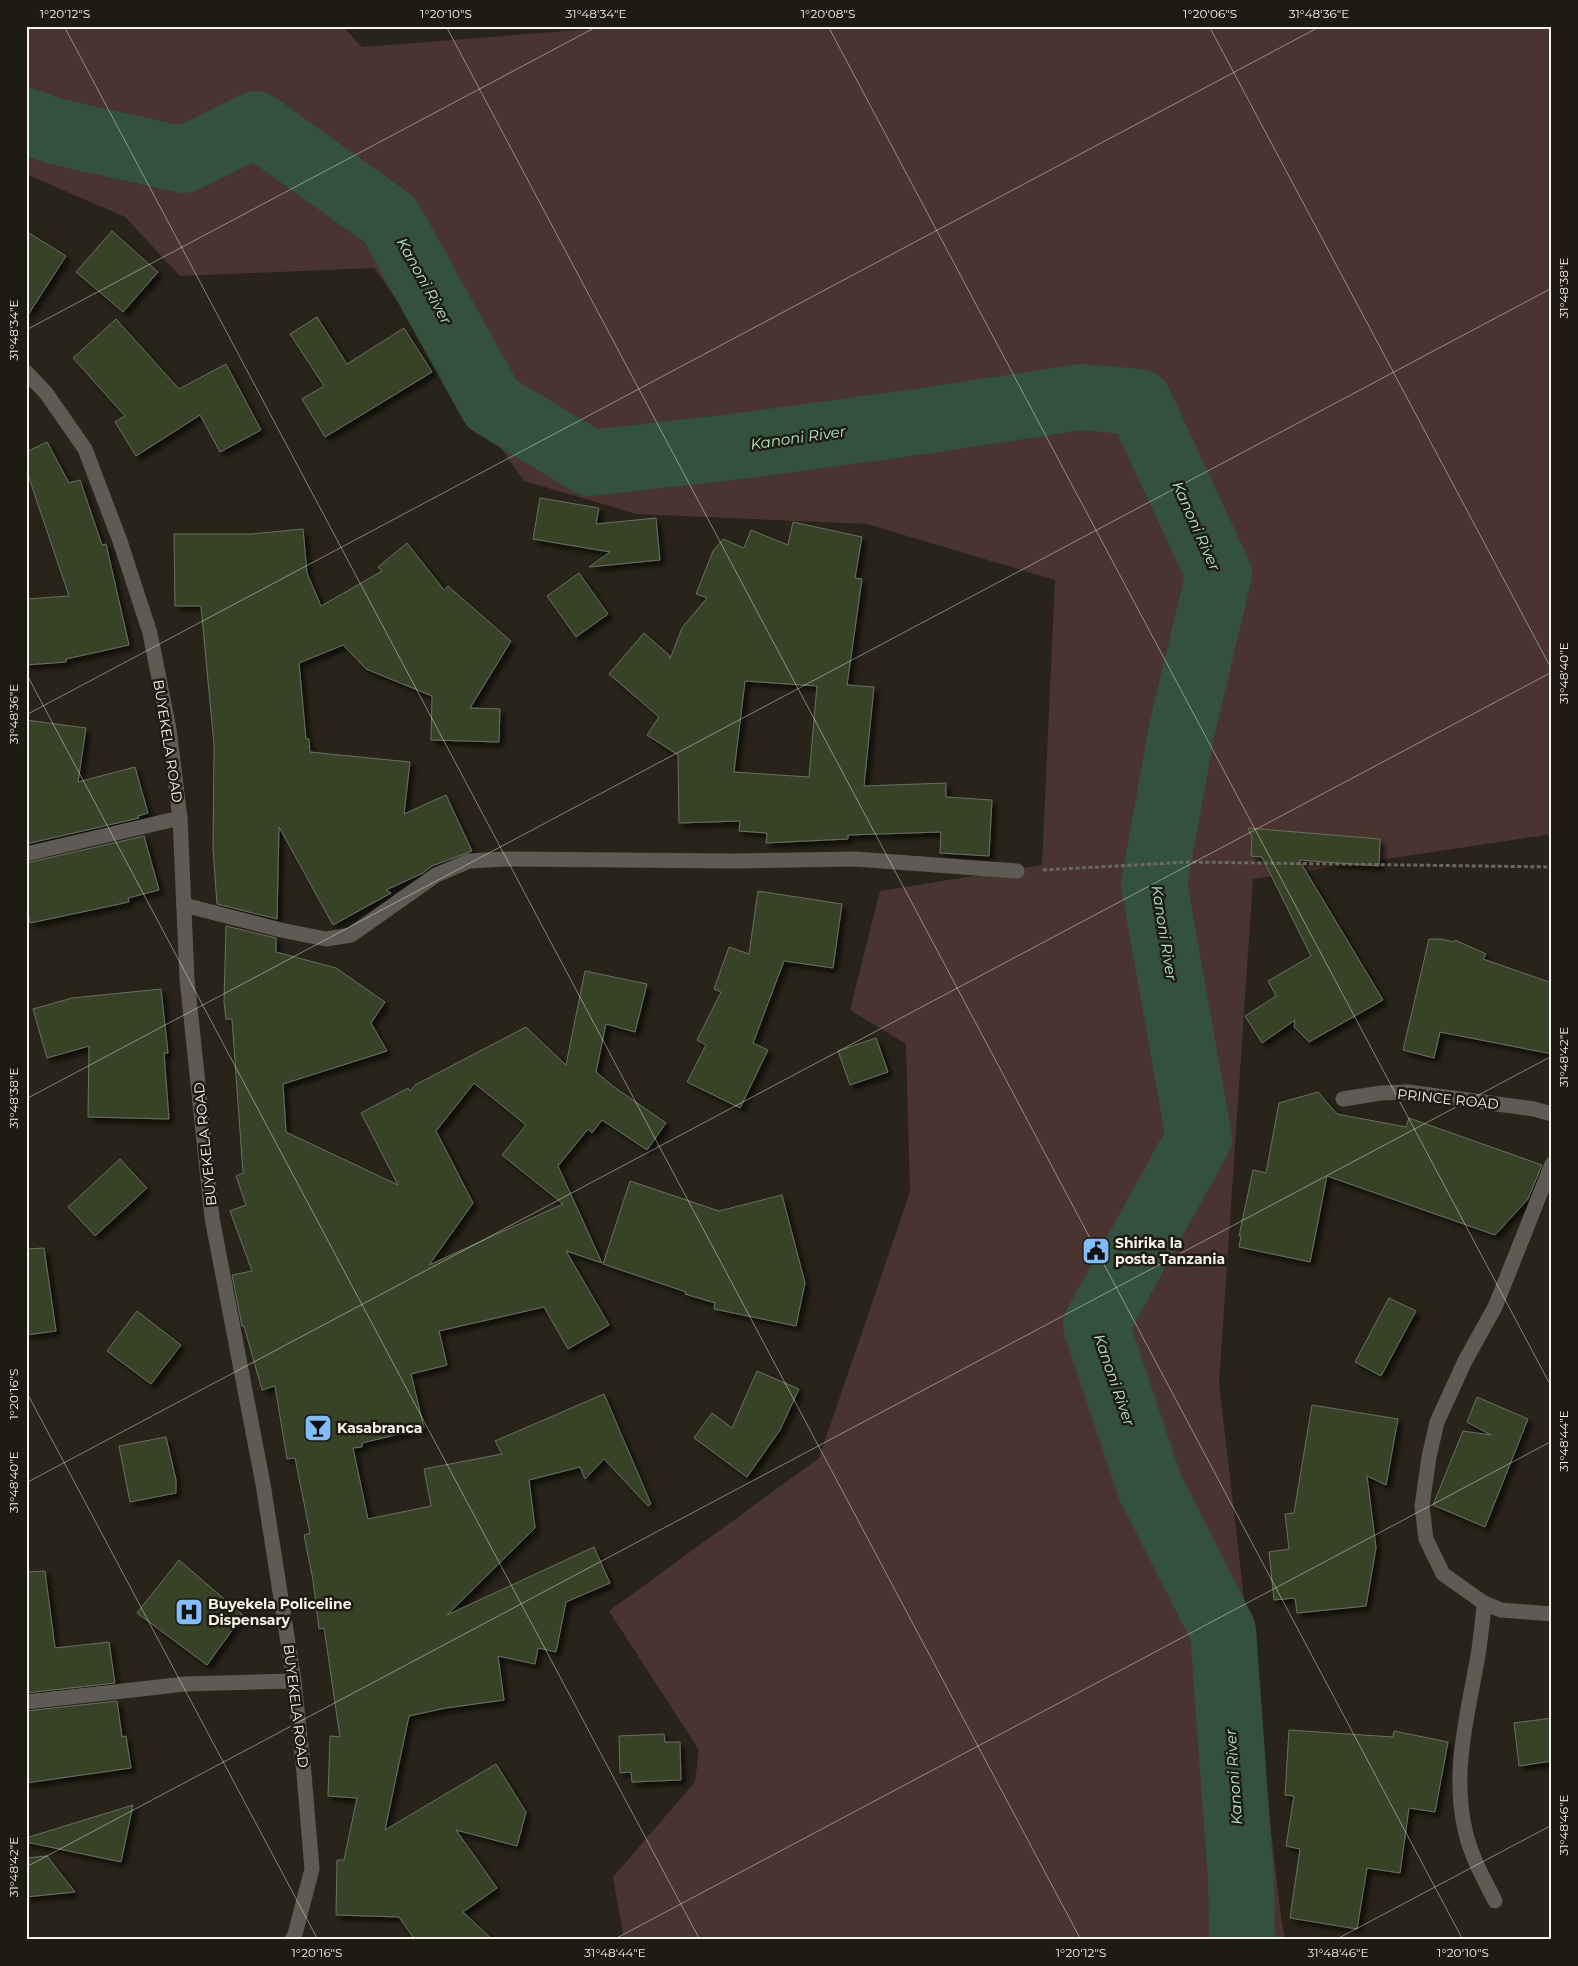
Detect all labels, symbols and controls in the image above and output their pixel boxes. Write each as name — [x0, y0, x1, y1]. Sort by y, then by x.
text: 1°20'12"S — [40, 6, 90, 21]
text: 1°20'10"S — [420, 6, 472, 21]
text: 31°48'34"E — [566, 6, 626, 21]
text: 1°20'08"S — [801, 6, 855, 21]
text: 1°20'06"S — [1183, 6, 1237, 21]
text: 31°48'36"E — [1289, 6, 1349, 21]
water label: Kanoni River — [393, 234, 456, 328]
text: 31°48'38"E — [1556, 258, 1571, 318]
text: 31°48'34"E — [6, 300, 21, 360]
water label: Kanoni River — [749, 421, 848, 454]
water label: Kanoni River — [1168, 478, 1225, 574]
text: 31°48'40"E — [1556, 642, 1571, 704]
street label: BUYEKELA ROAD — [149, 678, 187, 804]
text: 31°48'36"E — [6, 684, 21, 744]
water label: Kanoni River — [1148, 884, 1182, 983]
text: 31°48'42"E — [1556, 1027, 1571, 1087]
text: 31°48'38"E — [6, 1068, 21, 1128]
street label: BUYEKELA ROAD — [190, 1081, 220, 1207]
street label: PRINCE ROAD — [1396, 1085, 1500, 1113]
place label: Shirika la posta Tanzania — [1115, 1234, 1225, 1268]
public building icon: Shirika la posta Tanzania — [1081, 1236, 1111, 1266]
water label: Kanoni River — [1090, 1331, 1139, 1429]
text: 1°20'16"S — [6, 1369, 21, 1419]
text: 31°48'44"E — [1556, 1410, 1571, 1472]
bar icon: Kasabranca — [303, 1413, 333, 1443]
place label: Kasabranca — [337, 1419, 422, 1437]
text: 31°48'40"E — [6, 1451, 21, 1513]
place label: Buyekela Policeline Dispensary — [208, 1595, 352, 1629]
hospital icon: Buyekela Policeline Dispensary — [174, 1597, 204, 1627]
street label: BUYEKELA ROAD — [280, 1643, 312, 1769]
water label: Kanoni River — [1221, 1728, 1246, 1826]
text: 31°48'46"E — [1556, 1795, 1571, 1855]
text: 31°48'42"E — [6, 1837, 21, 1897]
text: 1°20'16"S — [292, 1945, 342, 1960]
text: 31°48'44"E — [584, 1945, 646, 1960]
text: 1°20'12"S — [1056, 1945, 1106, 1960]
text: 31°48'46"E — [1308, 1945, 1368, 1960]
text: 1°20'10"S — [1437, 1945, 1489, 1960]

